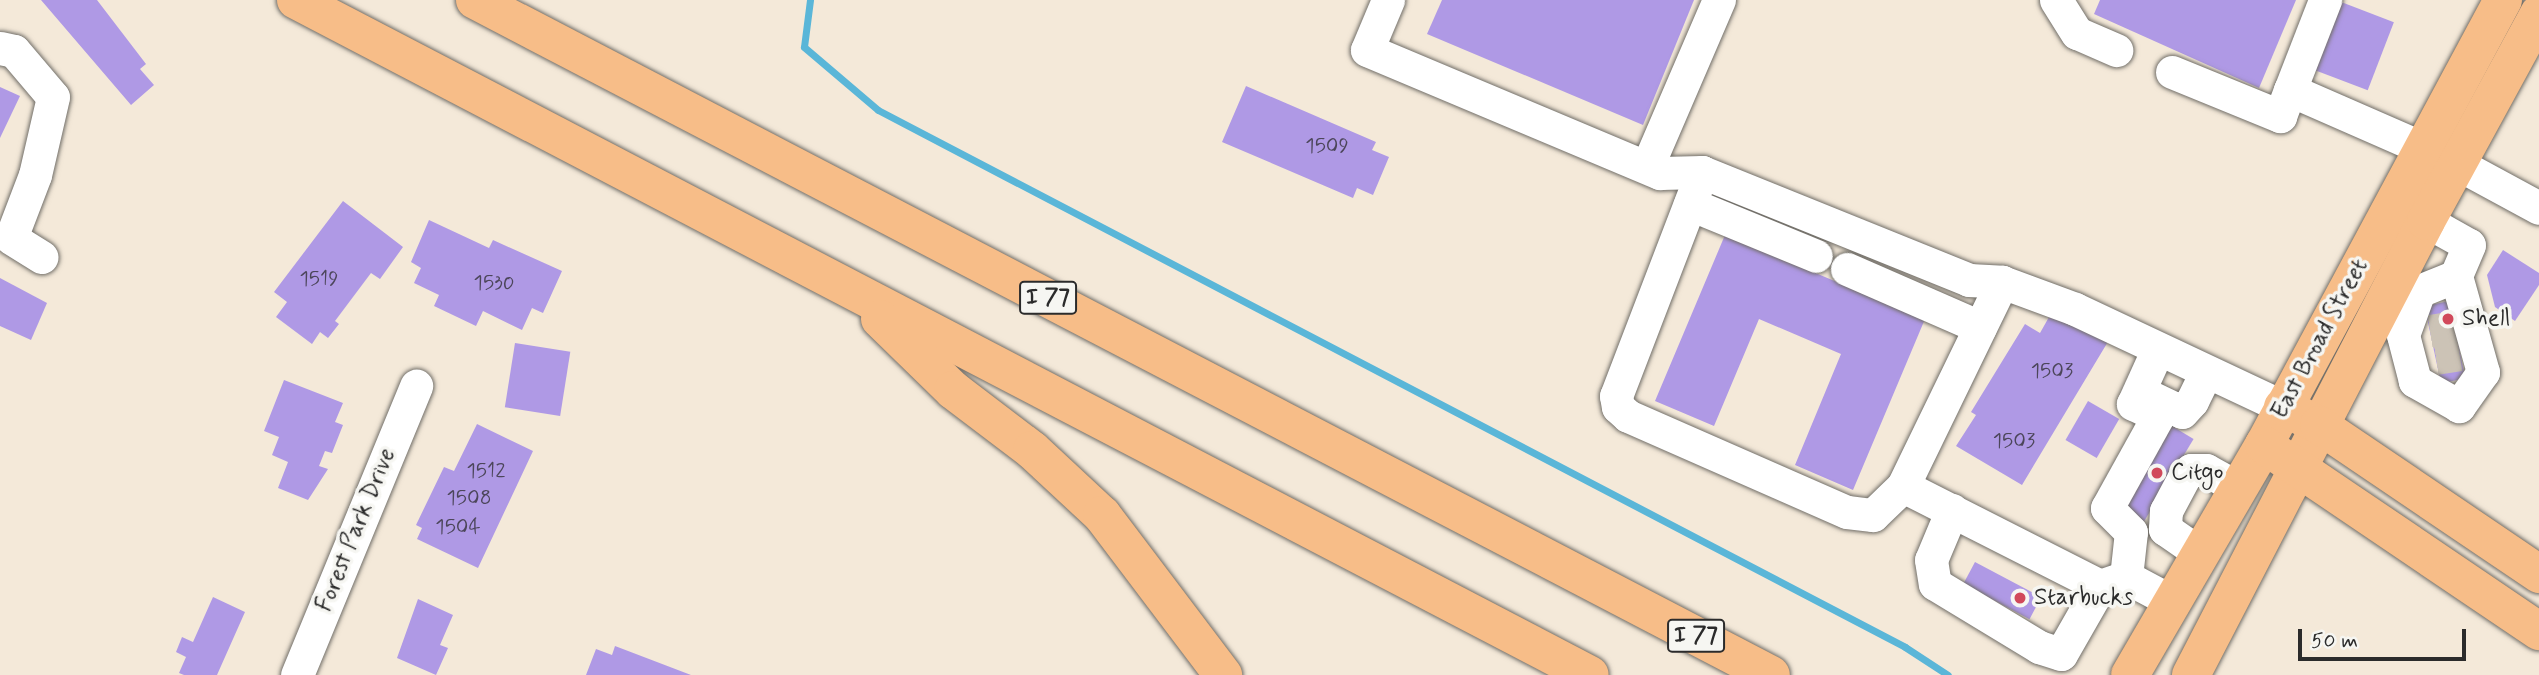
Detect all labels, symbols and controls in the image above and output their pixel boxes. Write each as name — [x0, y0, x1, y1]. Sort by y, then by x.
house number: 1509 — [1305, 133, 1349, 159]
street label: East Broad Street — [2265, 252, 2375, 426]
house number: 1519 — [299, 266, 339, 292]
house number: 1530 — [474, 270, 514, 296]
road number: I 77 — [1018, 278, 1078, 318]
place label: Shell — [2462, 305, 2510, 333]
marker: Shell — [2440, 311, 2456, 327]
house number: 1503 — [2031, 358, 2073, 384]
house number: 1503 — [1993, 428, 2035, 454]
street label: Forest Park Drive — [310, 444, 402, 616]
house number: 1512 — [466, 458, 506, 484]
place label: Citgo — [2171, 459, 2223, 487]
marker: Citgo — [2149, 465, 2165, 481]
house number: 1508 — [446, 485, 492, 511]
house number: 1504 — [435, 514, 481, 540]
place label: Starbucks — [2034, 584, 2133, 612]
marker: Starbucks — [2012, 590, 2028, 606]
road number: I 77 — [1666, 616, 1726, 656]
scale bar — [2301, 616, 2469, 660]
text: 50 m — [2311, 627, 2358, 655]

